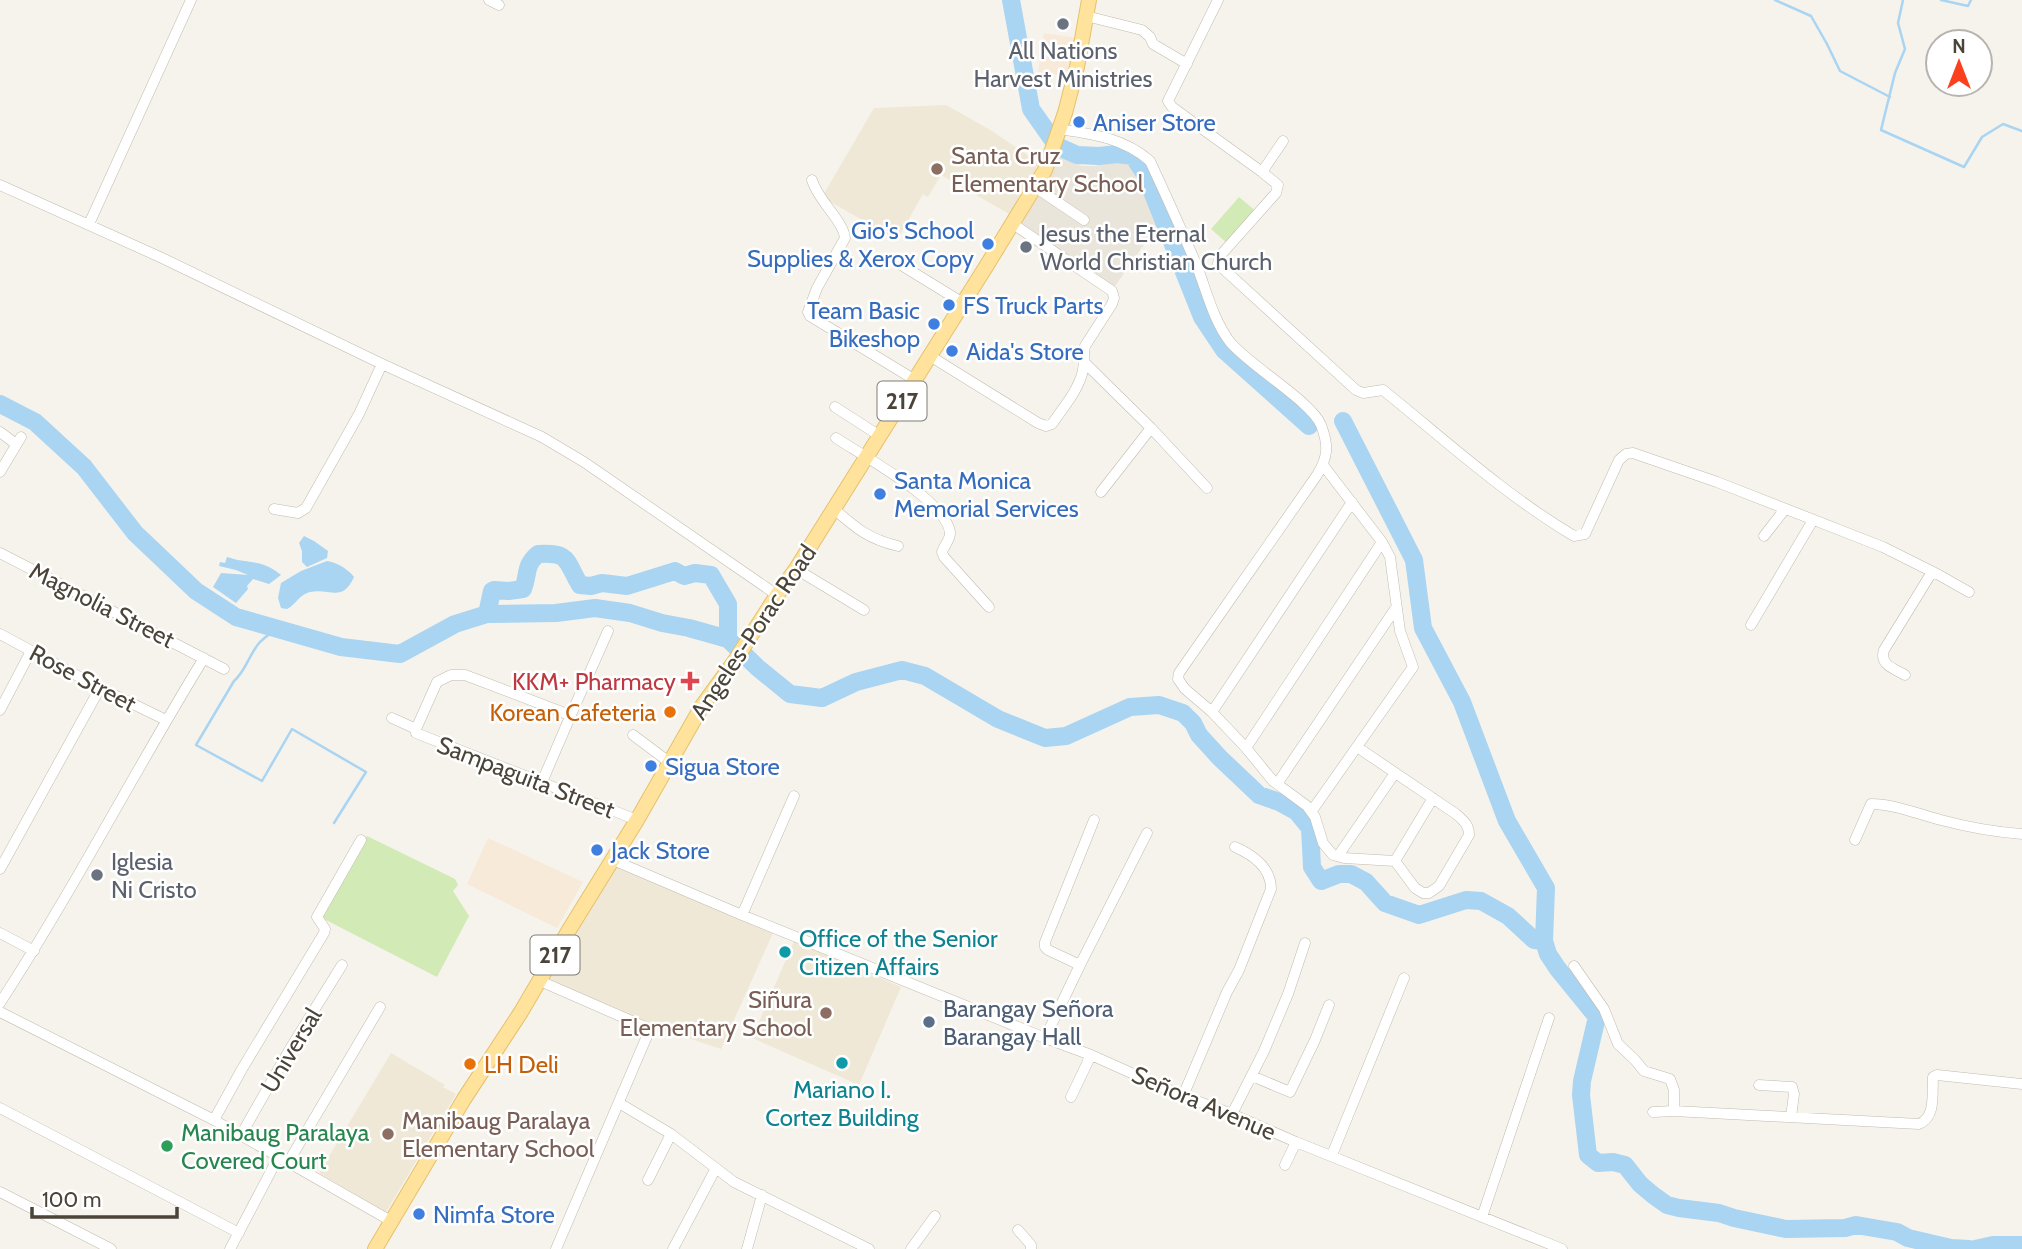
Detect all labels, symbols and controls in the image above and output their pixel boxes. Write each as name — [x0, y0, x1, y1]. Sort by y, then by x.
marker: All Nations Harvest Ministries — [1055, 16, 1071, 32]
north arrow — [1924, 28, 1994, 98]
text: N — [1952, 35, 1966, 58]
place label: All Nations Harvest Ministries — [974, 36, 1152, 93]
place label: Aniser Store — [1093, 108, 1216, 137]
marker: Aniser Store — [1071, 114, 1087, 130]
place label: Santa Cruz Elementary School — [951, 141, 1144, 198]
marker: Santa Cruz Elementary School — [929, 161, 945, 177]
place label: Gio's School Supplies & Xerox Copy — [747, 216, 974, 273]
place label: Jesus the Eternal World Christian Church — [1039, 219, 1272, 276]
marker: Gio's School Supplies & Xerox Copy — [980, 236, 996, 252]
marker: Jesus the Eternal World Christian Church — [1018, 239, 1034, 255]
place label: FS Truck Parts — [963, 291, 1103, 320]
place label: Team Basic Bikeshop — [807, 296, 920, 353]
marker: FS Truck Parts — [941, 297, 957, 313]
marker: Team Basic Bikeshop — [926, 316, 942, 332]
place label: Aida's Store — [966, 337, 1084, 366]
marker: Aida's Store — [944, 343, 960, 359]
road number: 217 — [878, 382, 926, 420]
place label: Santa Monica Memorial Services — [894, 466, 1079, 523]
marker: Santa Monica Memorial Services — [872, 486, 888, 502]
street label: Angeles-Porac Road — [684, 539, 822, 725]
street label: Magnolia Street — [25, 556, 179, 654]
street label: Rose Street — [25, 638, 141, 718]
place label: KKM+ Pharmacy — [512, 667, 676, 696]
marker: KKM+ Pharmacy — [682, 673, 698, 689]
place label: Korean Cafeteria — [489, 698, 656, 727]
marker: Korean Cafeteria — [662, 704, 678, 720]
street label: Sampaguita Street — [433, 730, 619, 824]
place label: Sigua Store — [665, 752, 780, 781]
marker: Sigua Store — [643, 758, 659, 774]
place label: Jack Store — [610, 836, 710, 865]
marker: Jack Store — [589, 842, 605, 858]
place label: Iglesia Ni Cristo — [111, 847, 197, 904]
marker: Iglesia Ni Cristo — [89, 867, 105, 883]
place label: Office of the Senior Citizen Affairs — [799, 924, 998, 981]
road number: 217 — [530, 936, 580, 974]
marker: Office of the Senior Citizen Affairs — [777, 944, 793, 960]
place label: Siñura Elementary School — [620, 985, 812, 1042]
place label: Barangay Señora Barangay Hall — [943, 994, 1114, 1051]
street label: Universal — [254, 1002, 328, 1098]
marker: Siñura Elementary School — [818, 1005, 834, 1021]
marker: Barangay Señora Barangay Hall — [921, 1014, 937, 1030]
place label: LH Deli — [484, 1050, 559, 1079]
marker: Mariano I. Cortez Building — [834, 1055, 850, 1071]
marker: LH Deli — [462, 1056, 478, 1072]
street label: Señora Avenue — [1128, 1060, 1280, 1146]
place label: Mariano I. Cortez Building — [765, 1075, 920, 1132]
place label: Manibaug Paralaya Elementary School — [402, 1106, 595, 1163]
place label: Manibaug Paralaya Covered Court — [181, 1118, 370, 1175]
marker: Manibaug Paralaya Elementary School — [380, 1126, 396, 1142]
marker: Manibaug Paralaya Covered Court — [159, 1138, 175, 1154]
scale bar — [32, 1176, 177, 1220]
text: 100 m — [42, 1187, 101, 1212]
place label: Nimfa Store — [433, 1200, 555, 1229]
marker: Nimfa Store — [411, 1206, 427, 1222]

